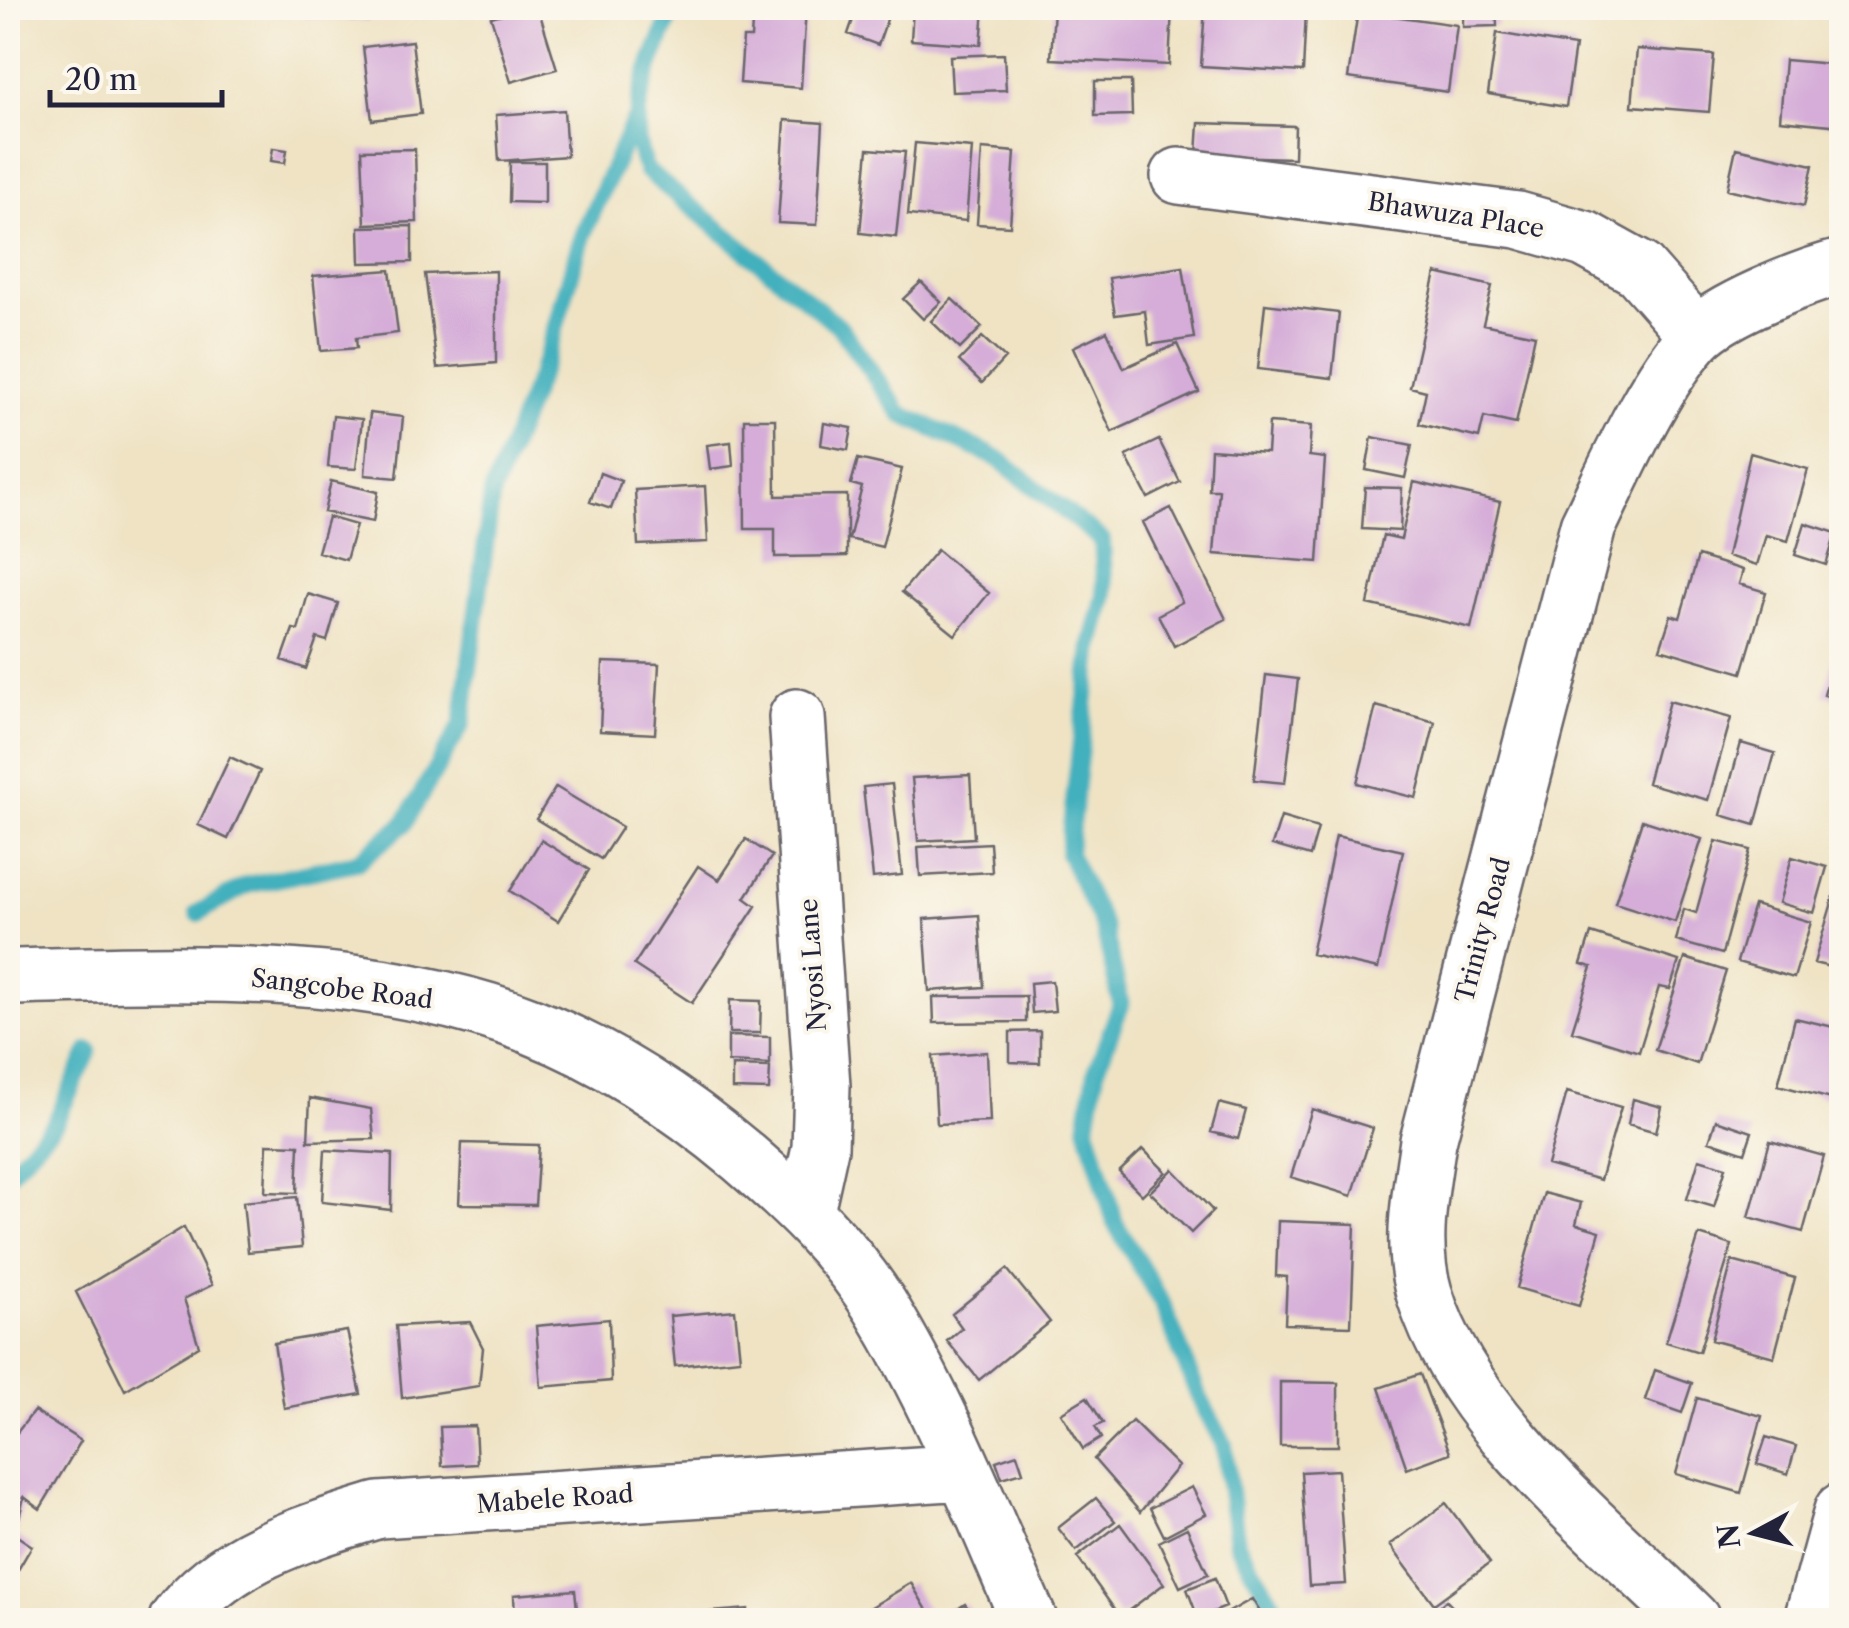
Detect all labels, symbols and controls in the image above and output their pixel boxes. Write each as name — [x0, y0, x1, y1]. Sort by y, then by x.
scale bar — [50, 45, 222, 107]
text: 20 m — [65, 61, 137, 98]
street label: Bhawuza Place — [1366, 186, 1546, 244]
street label: Trinity Road — [1449, 854, 1517, 1006]
street label: Nyosi Lane — [793, 898, 833, 1032]
street label: Sangcobe Road — [249, 962, 435, 1016]
street label: Mabele Road — [475, 1478, 635, 1520]
north arrow — [1704, 1483, 1804, 1583]
text: N — [1711, 1522, 1748, 1550]

